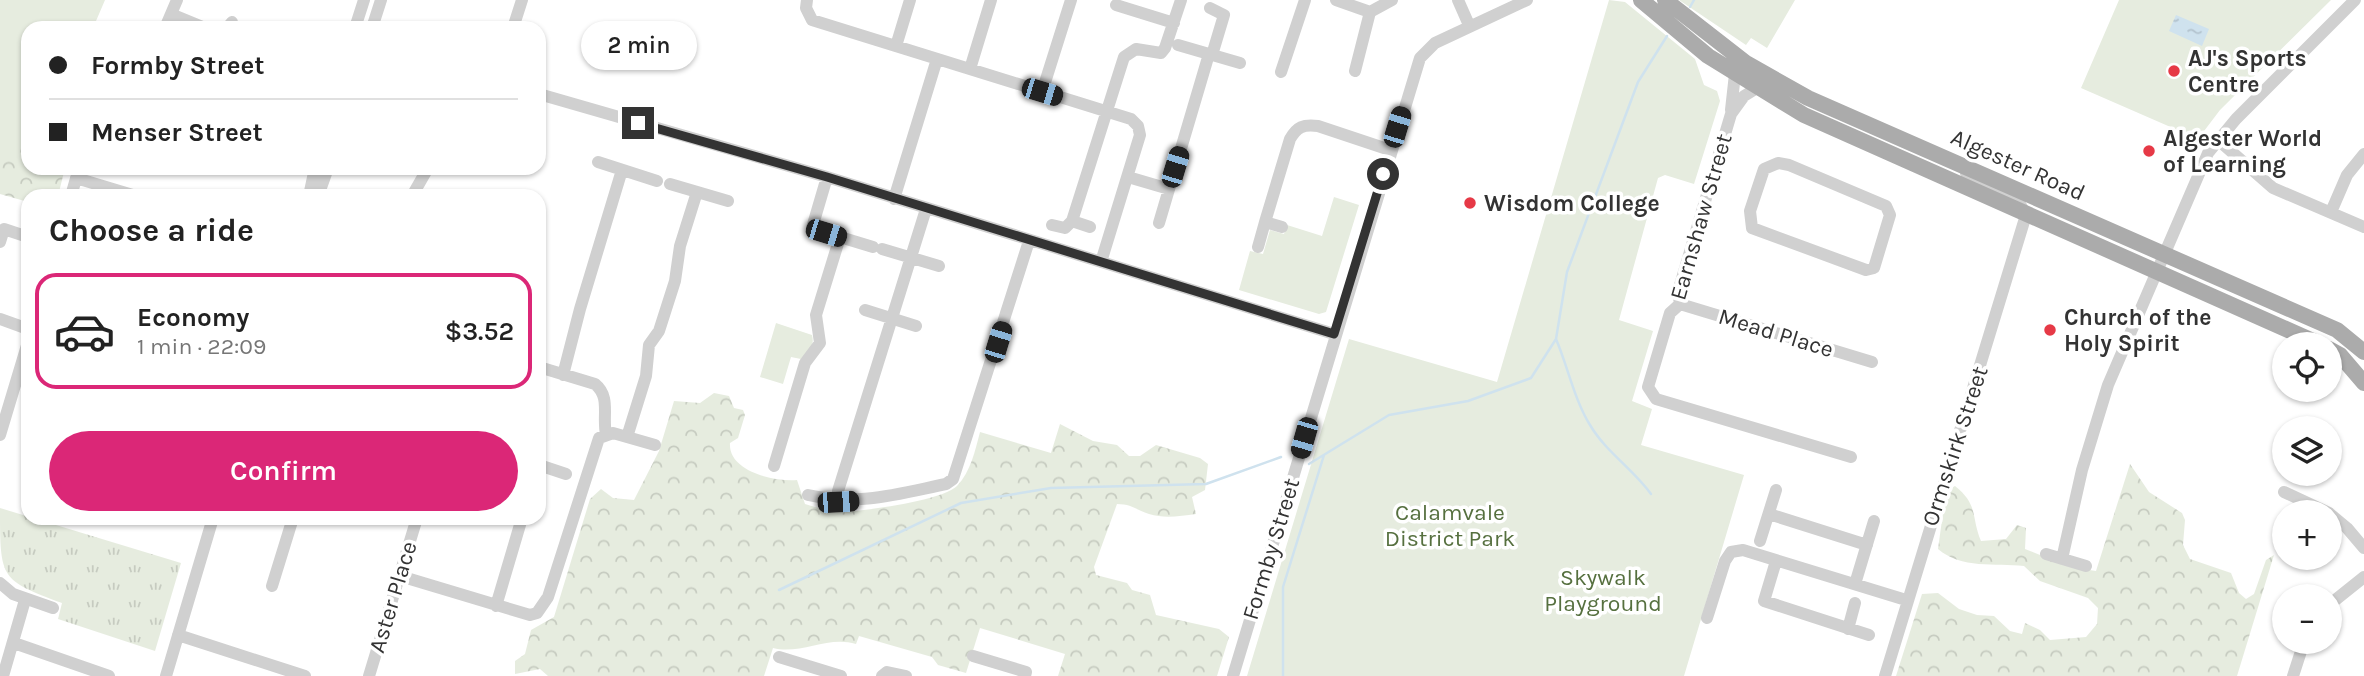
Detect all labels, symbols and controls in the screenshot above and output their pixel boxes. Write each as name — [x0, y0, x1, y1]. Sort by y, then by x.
callout: 2 min — [580, 22, 696, 71]
text: 2 min — [608, 32, 670, 59]
place label: AJ's Sports Centre — [2188, 45, 2307, 98]
text: Formby Street — [91, 50, 264, 81]
marker: AJ's Sports Centre — [2166, 63, 2182, 79]
car — [1019, 76, 1066, 108]
car — [1381, 104, 1414, 150]
route end — [622, 107, 654, 139]
text: Menser Street — [91, 117, 263, 148]
street label: Algester Road — [1947, 123, 2089, 207]
place label: Algester World of Learning — [2163, 125, 2322, 178]
street label: Earnshaw Street — [1664, 130, 1738, 303]
marker: Algester World of Learning — [2141, 143, 2157, 159]
car — [1159, 144, 1192, 190]
route start — [1367, 158, 1399, 190]
place label: Wisdom College — [1484, 190, 1660, 217]
marker: Wisdom College — [1462, 195, 1478, 211]
text: Choose a ride — [49, 212, 254, 249]
car — [803, 217, 850, 249]
icon: car — [53, 300, 116, 363]
text: Economy — [137, 302, 249, 333]
street label: Mead Place — [1715, 303, 1837, 363]
place label: Church of the Holy Spirit — [2064, 304, 2212, 357]
text: $3.52 — [445, 316, 514, 347]
car — [982, 319, 1015, 365]
marker: Church of the Holy Spirit — [2042, 322, 2058, 338]
map controls — [2272, 332, 2342, 654]
button: locate — [2272, 332, 2342, 402]
text: 1 min · 22:09 — [137, 333, 266, 360]
street label: Ormskirk Street — [1916, 362, 1994, 529]
car — [1289, 415, 1320, 461]
button: layers — [2272, 416, 2342, 486]
button: Confirm — [49, 431, 518, 511]
street label: Formby Street — [1237, 475, 1305, 623]
car — [817, 490, 860, 514]
park label: Calamvale District Park — [1385, 499, 1515, 552]
button: + — [2272, 500, 2342, 570]
street label: Aster Place — [363, 538, 423, 656]
park label: Skywalk Playground — [1544, 564, 1662, 617]
button: − — [2272, 584, 2342, 654]

